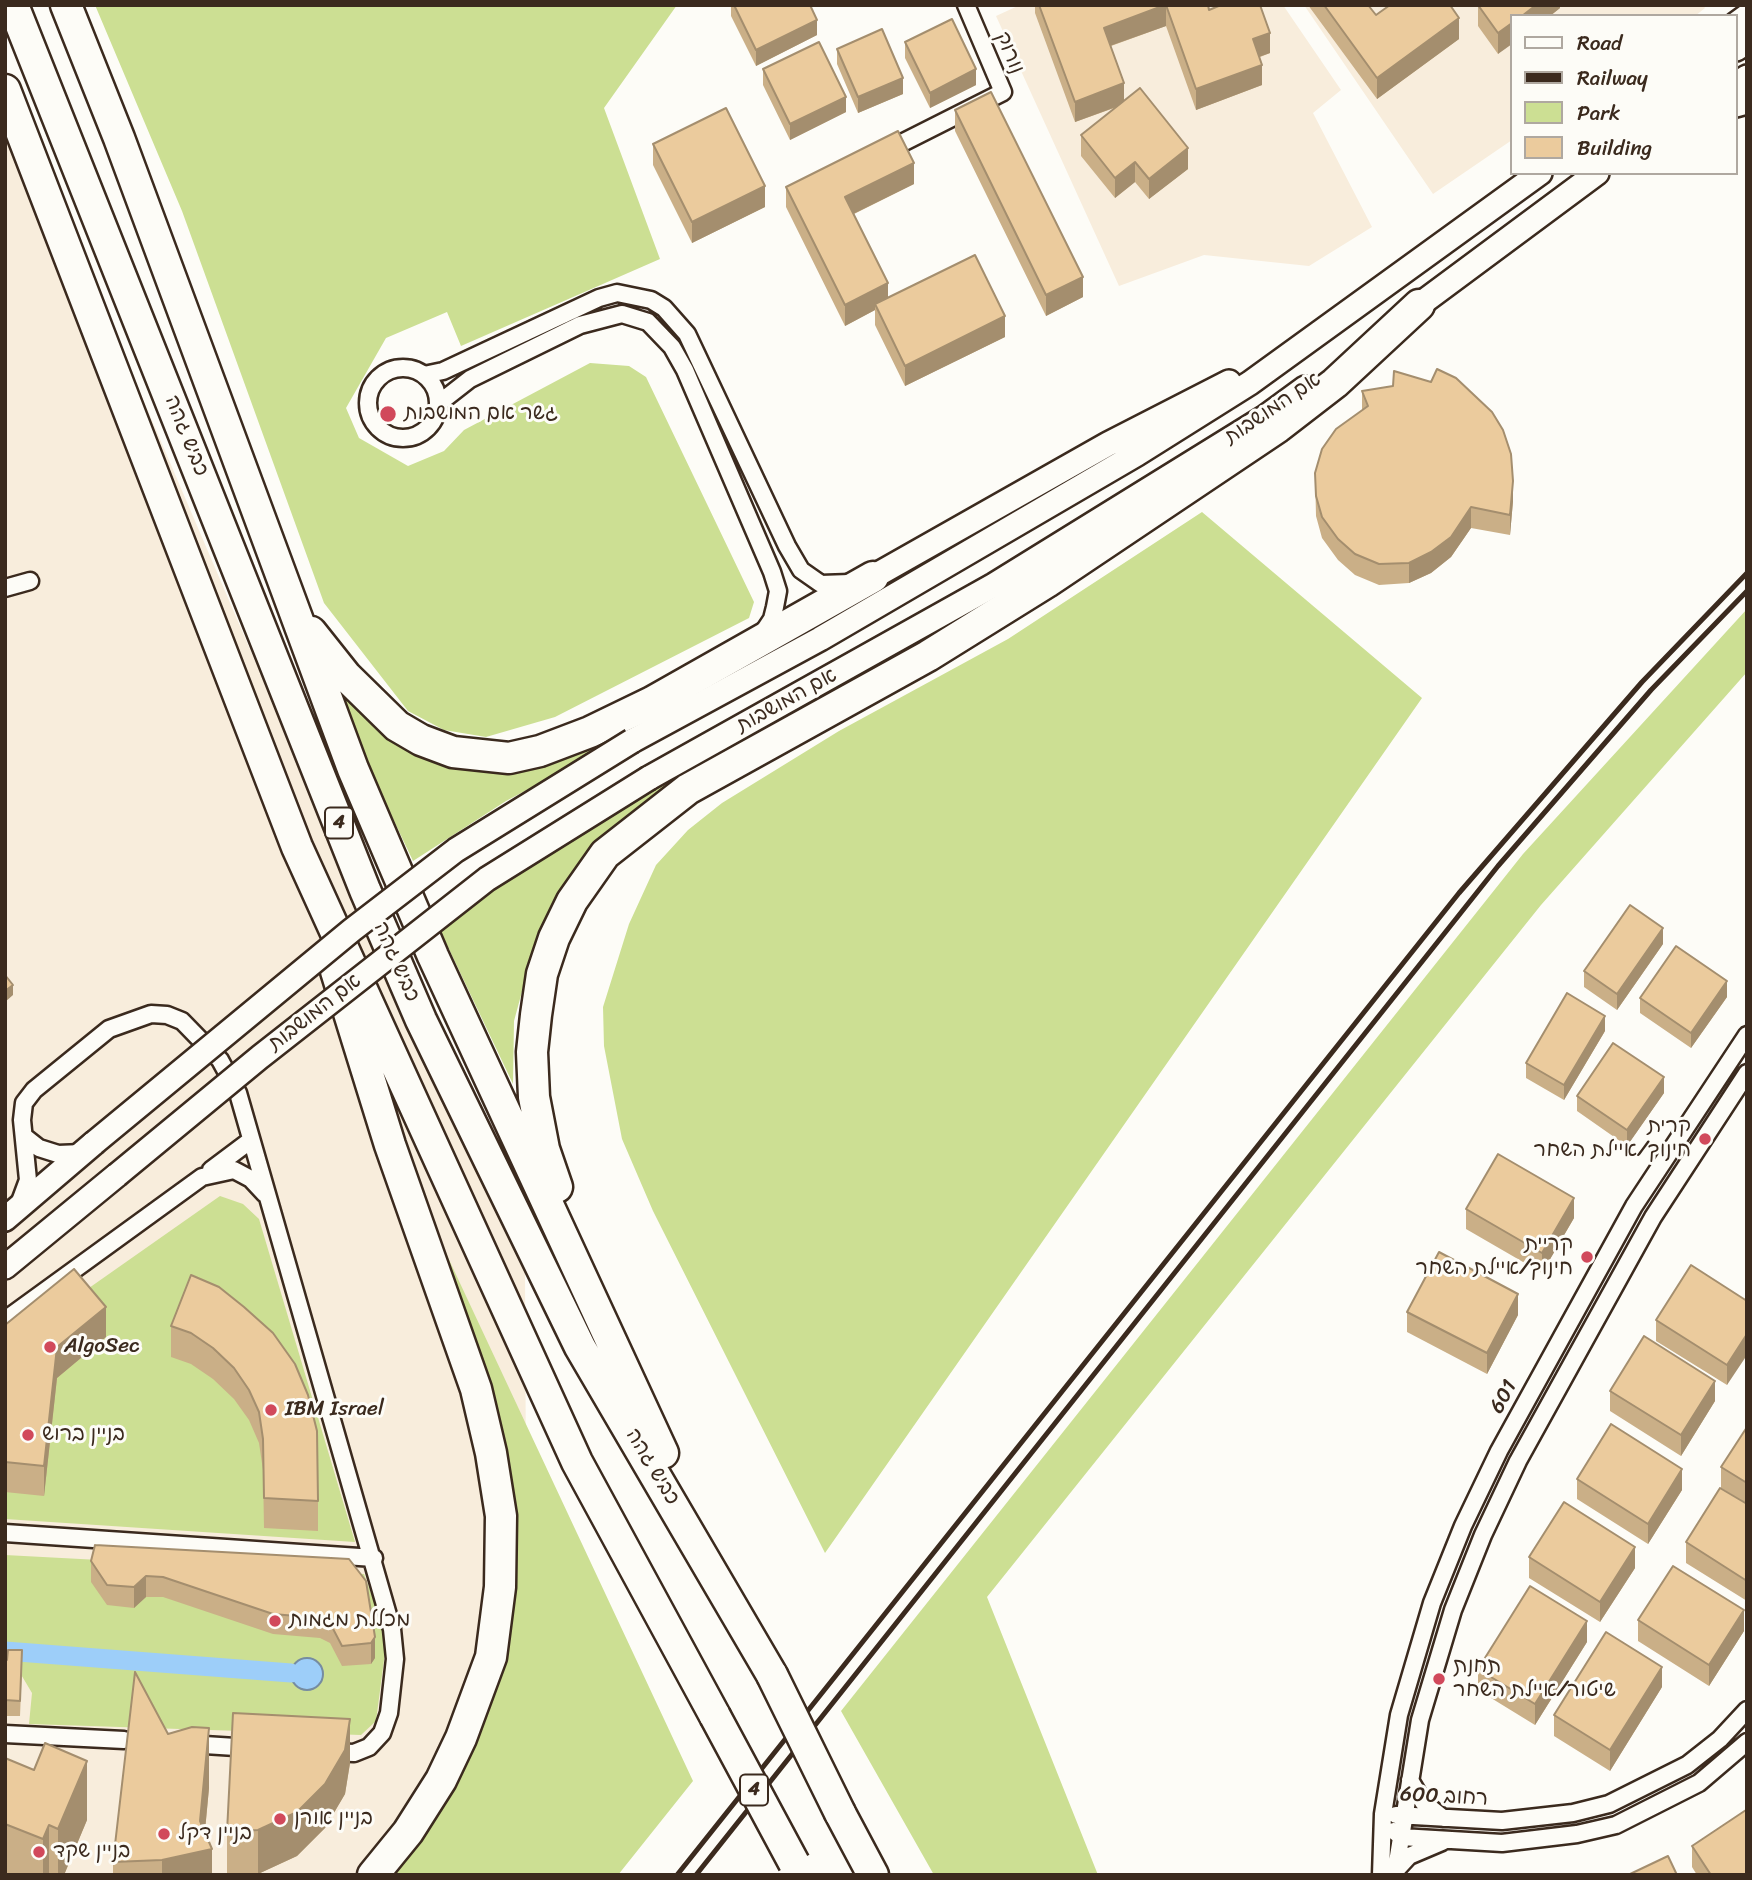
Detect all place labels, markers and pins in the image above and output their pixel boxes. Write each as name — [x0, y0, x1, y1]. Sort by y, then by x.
place label: גשר אם המושבות — [404, 401, 558, 427]
marker: גשר אם המושבות — [378, 404, 398, 424]
place label: קרית חינוך/איילת השחר — [1534, 1114, 1691, 1164]
marker: קרית חינוך/איילת השחר — [1697, 1131, 1713, 1147]
place label: קריית חינוך/איילת השחר — [1416, 1232, 1573, 1282]
marker: קריית חינוך/איילת השחר — [1579, 1249, 1595, 1265]
place label: AlgoSec — [64, 1334, 139, 1360]
marker: AlgoSec — [42, 1339, 58, 1355]
place label: IBM Israel — [285, 1397, 384, 1423]
marker: IBM Israel — [263, 1402, 279, 1418]
place label: בניין ברוש — [42, 1422, 125, 1448]
marker: בניין ברוש — [20, 1427, 36, 1443]
place label: מכללת מגמות — [289, 1608, 411, 1634]
marker: מכללת מגמות — [267, 1613, 283, 1629]
place label: תחנת שיטור/איילת השחר — [1453, 1654, 1616, 1704]
marker: תחנת שיטור/איילת השחר — [1431, 1671, 1447, 1687]
place label: בניין אורן — [294, 1806, 373, 1832]
marker: בניין אורן — [272, 1811, 288, 1827]
place label: בניין דקל — [178, 1821, 252, 1847]
marker: בניין דקל — [156, 1826, 172, 1842]
place label: בניין שקד — [53, 1839, 130, 1865]
marker: בניין שקד — [31, 1844, 47, 1860]

